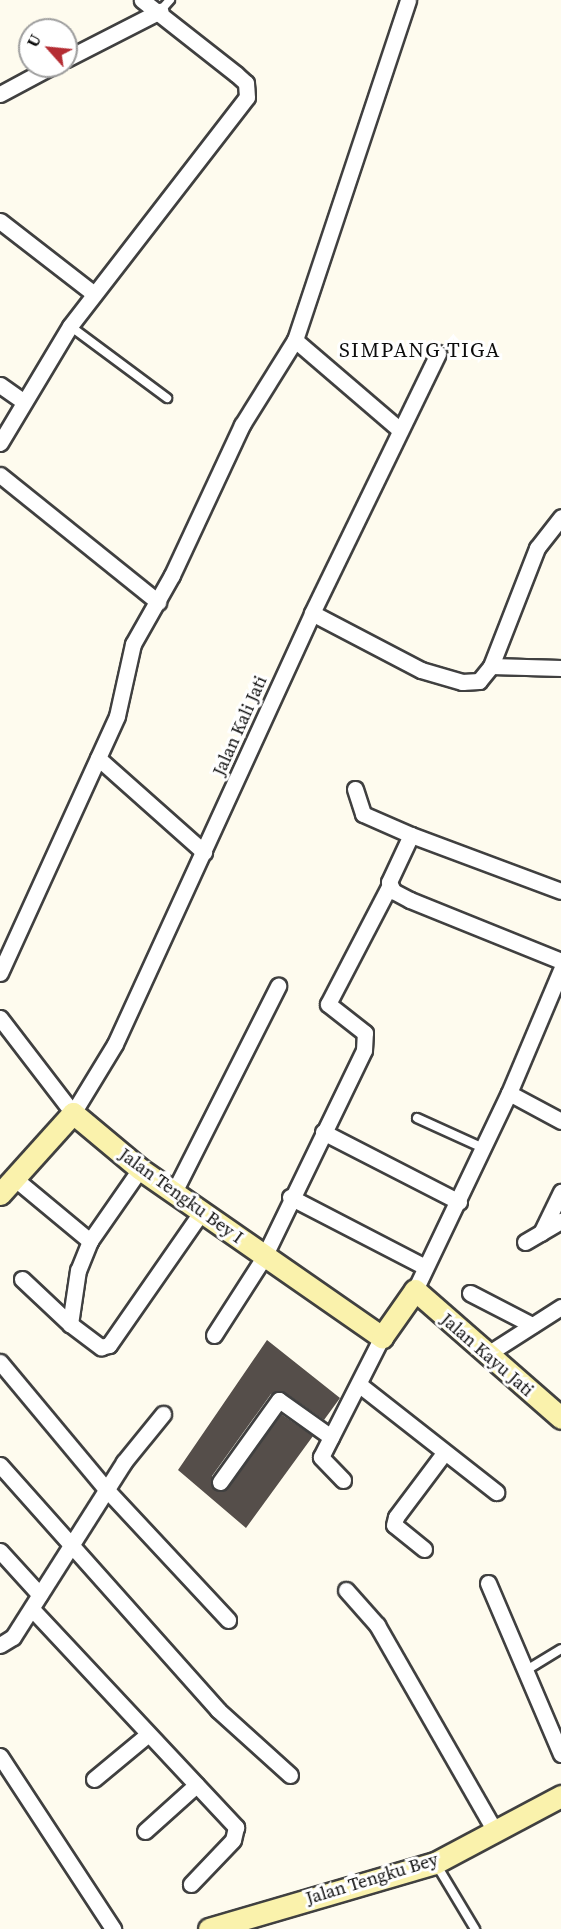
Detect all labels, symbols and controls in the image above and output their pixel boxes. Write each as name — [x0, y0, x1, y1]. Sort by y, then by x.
north arrow — [18, 18, 78, 78]
text: U — [21, 31, 46, 51]
district label: SIMPANG TIGA — [339, 337, 501, 363]
street label: Jalan Kali Jati — [208, 673, 272, 779]
street label: Jalan Tengku Bey I — [115, 1144, 247, 1248]
street label: Jalan Kayu Jati — [436, 1309, 538, 1401]
street label: Jalan Tengku Bey — [303, 1849, 441, 1909]

